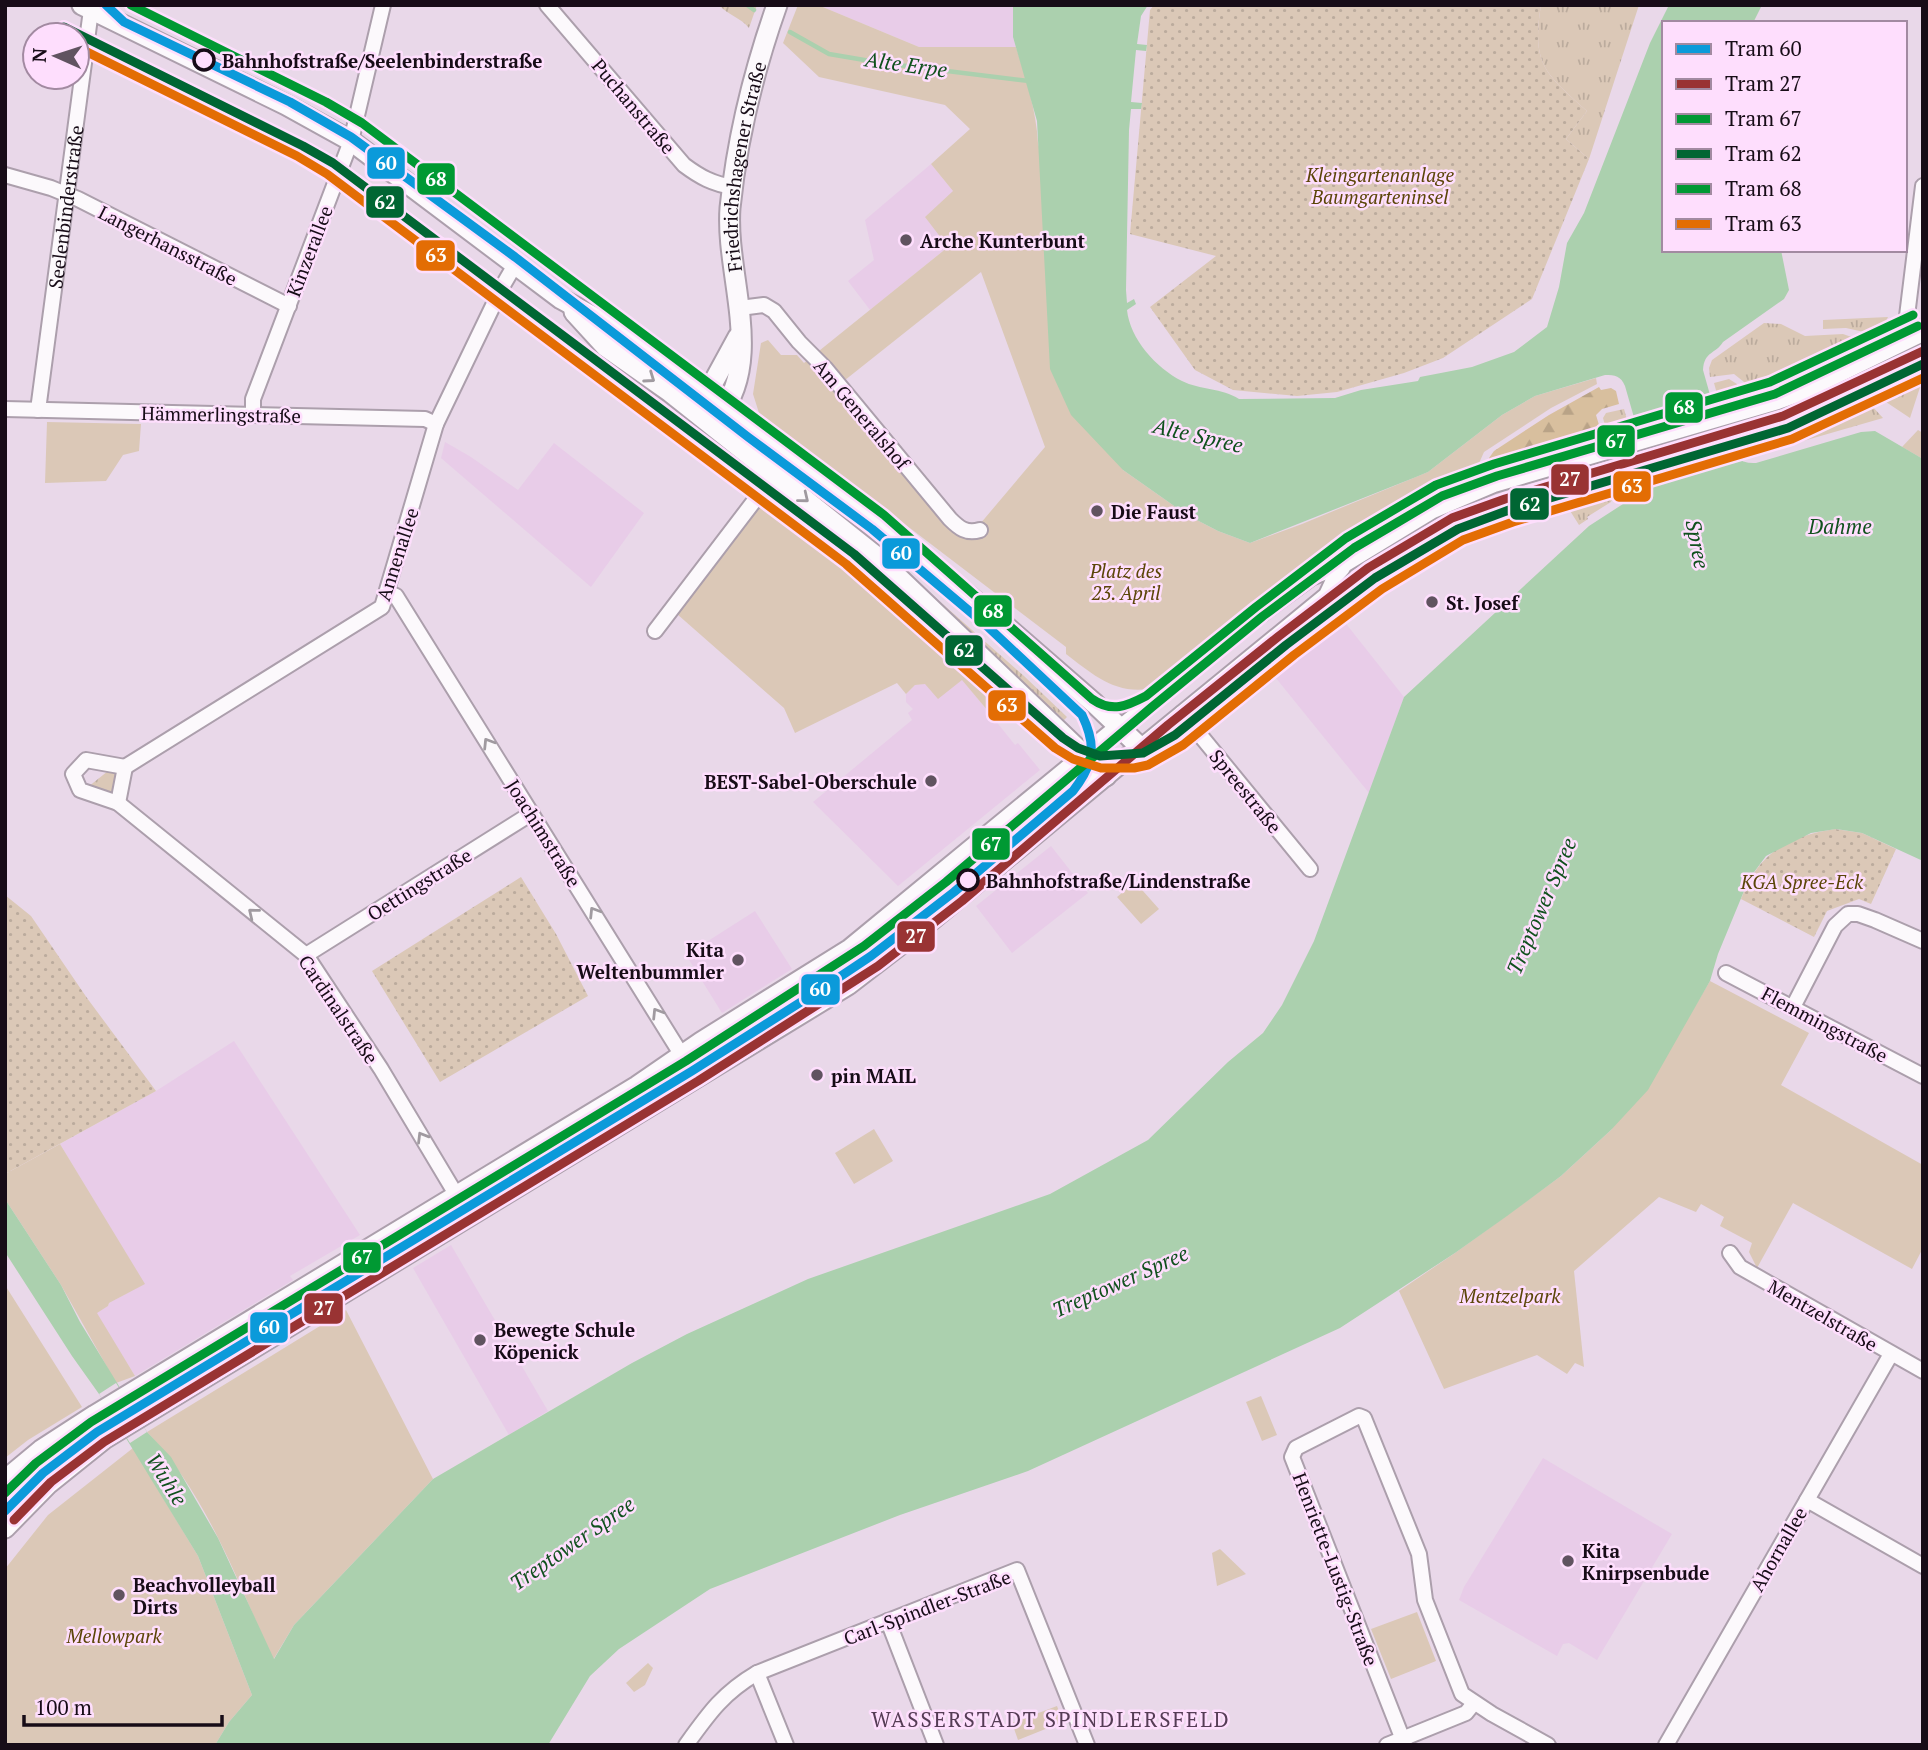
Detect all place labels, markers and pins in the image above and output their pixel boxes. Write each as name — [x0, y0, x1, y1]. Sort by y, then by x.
place label: Bahnhofstraße/Seelenbinderstraße — [222, 48, 542, 73]
marker: Bahnhofstraße/Seelenbinderstraße — [193, 49, 215, 71]
place label: Arche Kunterbunt — [920, 228, 1085, 253]
marker: Arche Kunterbunt — [898, 232, 914, 248]
place label: Die Faust — [1111, 499, 1197, 524]
marker: Die Faust — [1089, 503, 1105, 519]
place label: St. Josef — [1446, 590, 1520, 615]
marker: St. Josef — [1424, 594, 1440, 610]
place label: BEST-Sabel-Oberschule — [704, 769, 917, 794]
marker: BEST-Sabel-Oberschule — [923, 773, 939, 789]
place label: Bahnhofstraße/Lindenstraße — [986, 868, 1251, 893]
marker: Bahnhofstraße/Lindenstraße — [957, 869, 979, 891]
place label: Kita Weltenbummler — [577, 937, 725, 984]
marker: Kita Weltenbummler — [730, 952, 746, 968]
place label: pin MAIL — [831, 1063, 916, 1088]
marker: pin MAIL — [809, 1067, 825, 1083]
place label: Bewegte Schule Köpenick — [494, 1317, 635, 1364]
marker: Bewegte Schule Köpenick — [472, 1332, 488, 1348]
place label: Kita Knirpsenbude — [1582, 1538, 1709, 1585]
marker: Kita Knirpsenbude — [1560, 1553, 1576, 1569]
place label: Beachvolleyball Dirts — [133, 1572, 276, 1619]
marker: Beachvolleyball Dirts — [111, 1587, 127, 1603]

